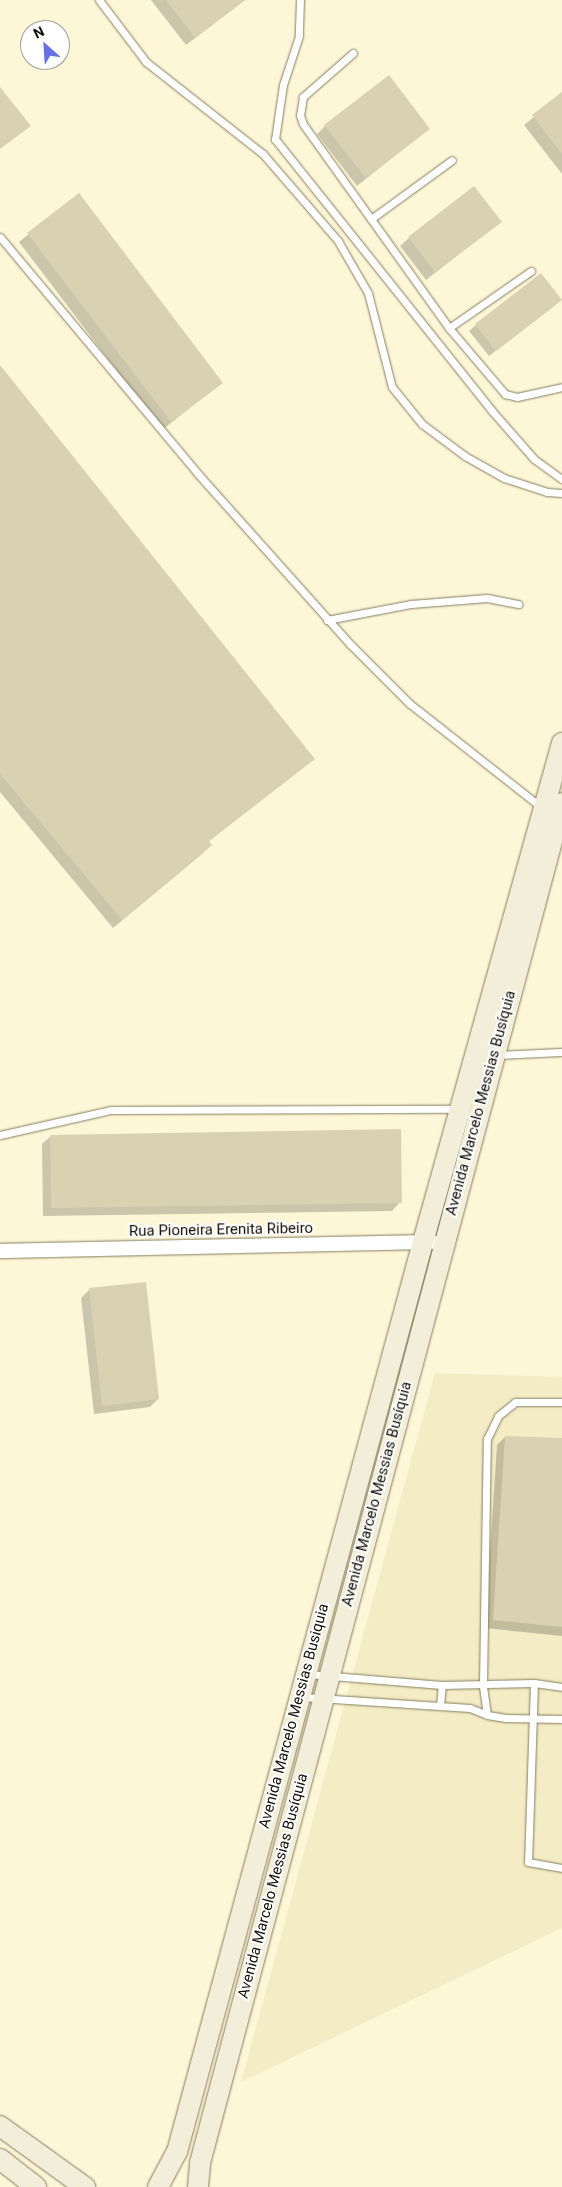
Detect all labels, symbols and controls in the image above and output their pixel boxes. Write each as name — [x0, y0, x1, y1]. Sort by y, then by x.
north arrow — [20, 20, 70, 70]
text: N — [31, 23, 47, 42]
street label: Avenida Marcelo Messias Busíquia — [442, 989, 520, 1217]
street label: Rua Pioneira Erenita Ribeiro — [129, 1219, 313, 1241]
street label: Avenida Marcelo Messias Busíquia — [338, 1380, 416, 1608]
street label: Avenida Marcelo Messias Busiquia — [255, 1602, 333, 1830]
street label: Avenida Marcelo Messias Busíquia — [234, 1772, 312, 2000]

